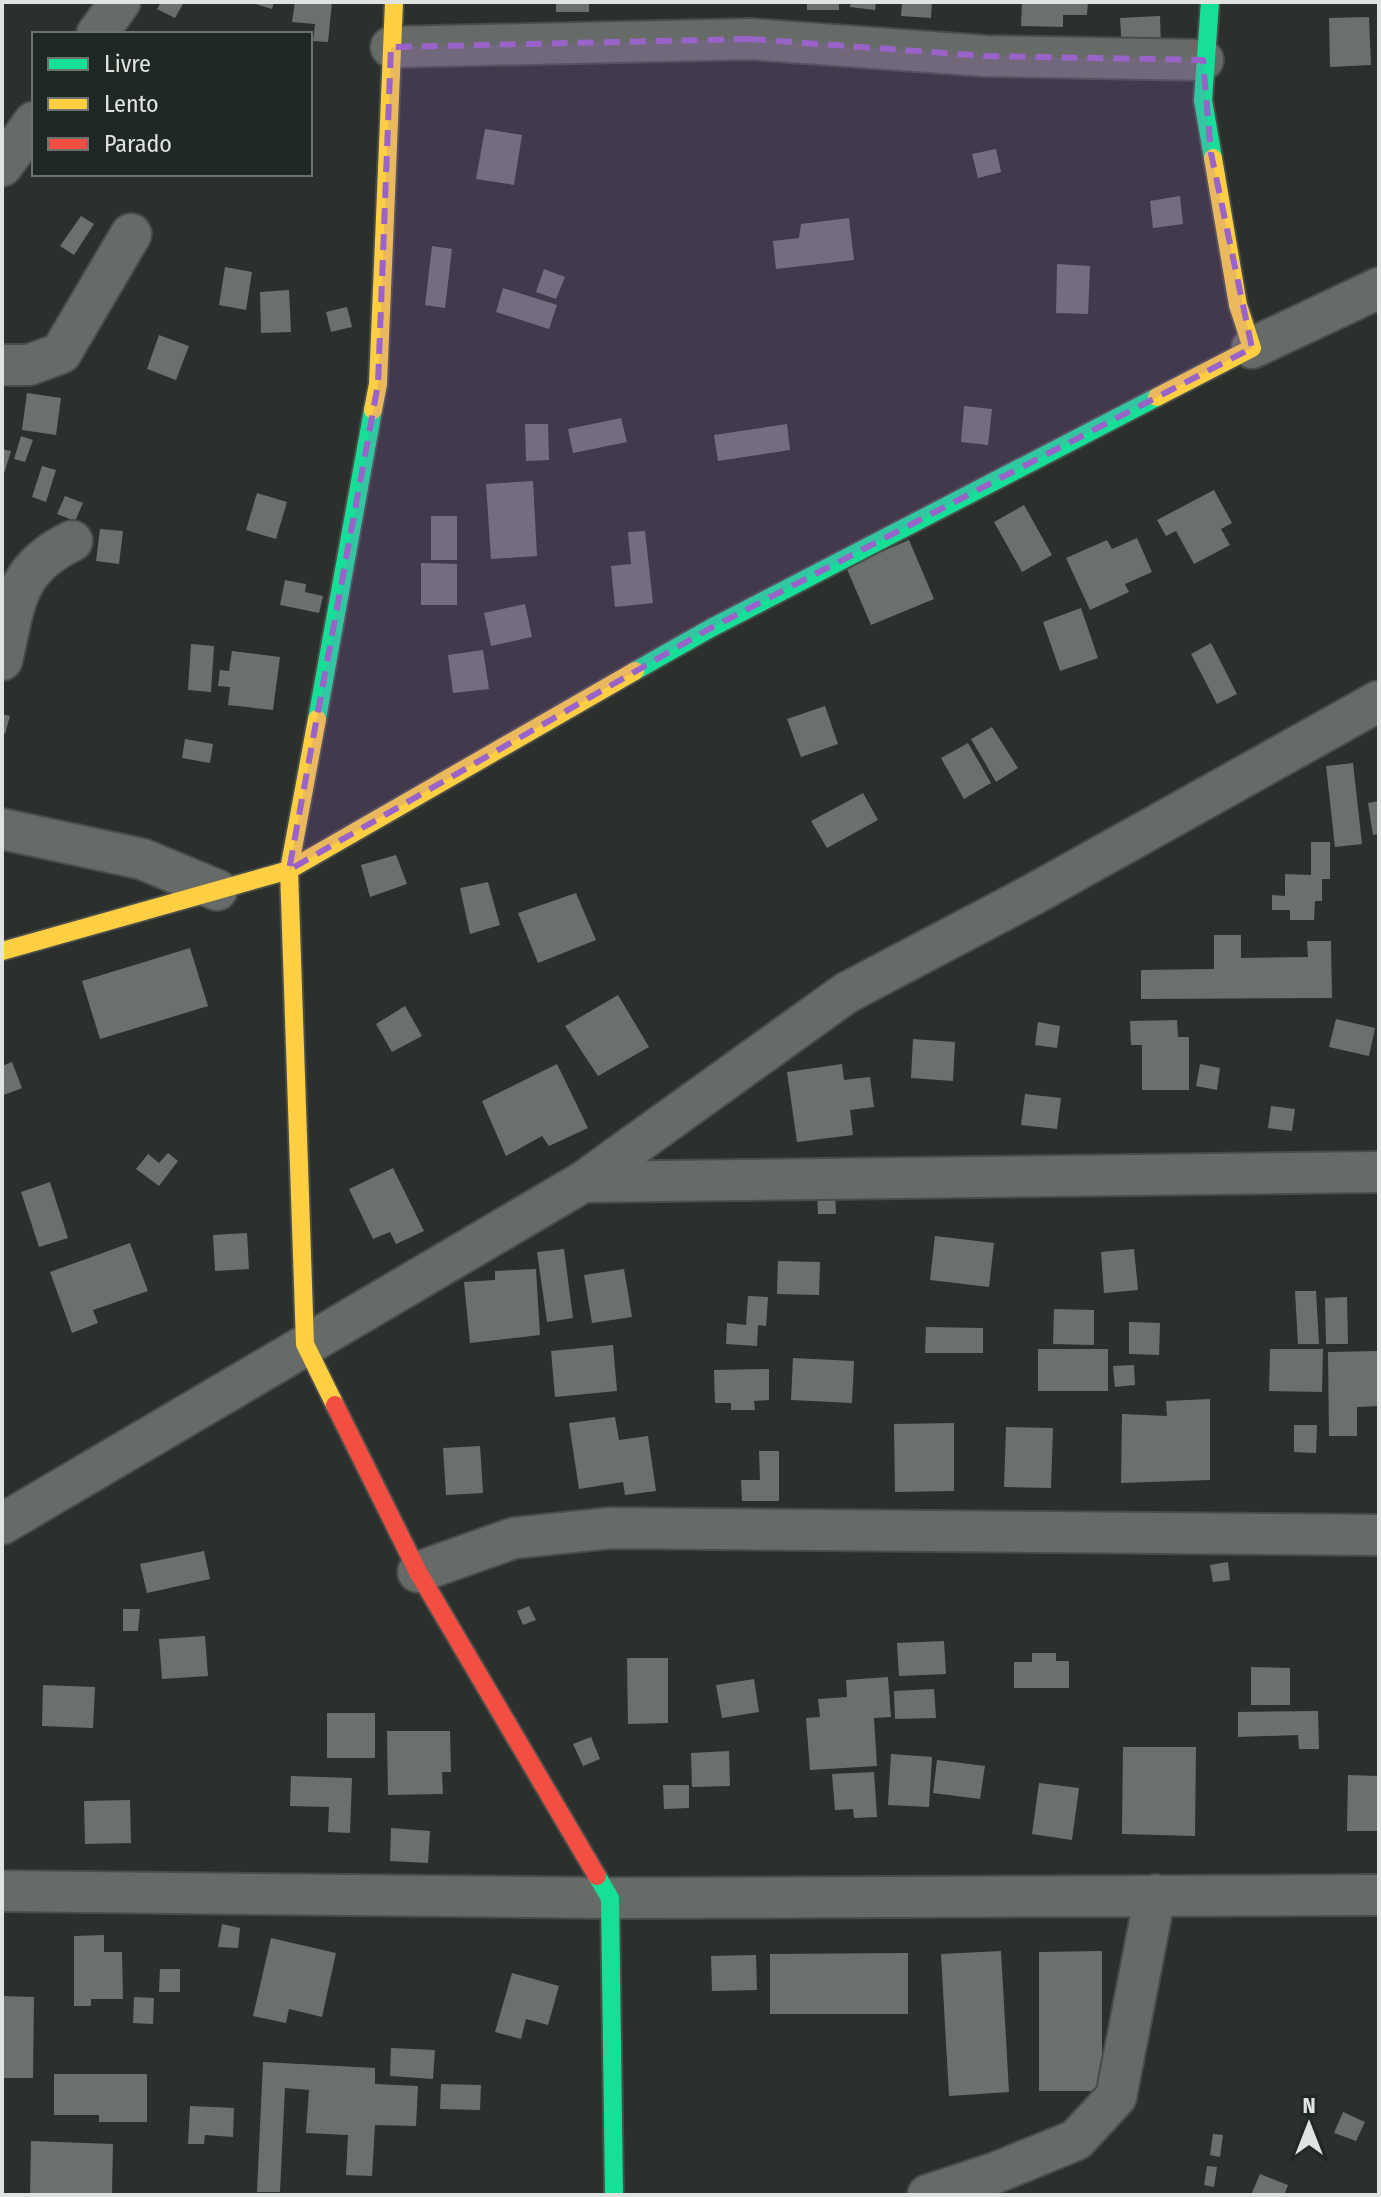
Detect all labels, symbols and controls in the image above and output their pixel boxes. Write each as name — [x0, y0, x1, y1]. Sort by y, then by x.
legend — [32, 32, 312, 176]
text: Livre — [104, 50, 151, 78]
text: Lento — [104, 90, 159, 118]
text: Parado — [104, 130, 172, 158]
north arrow — [1269, 2085, 1349, 2165]
text: N — [1302, 2092, 1316, 2119]

